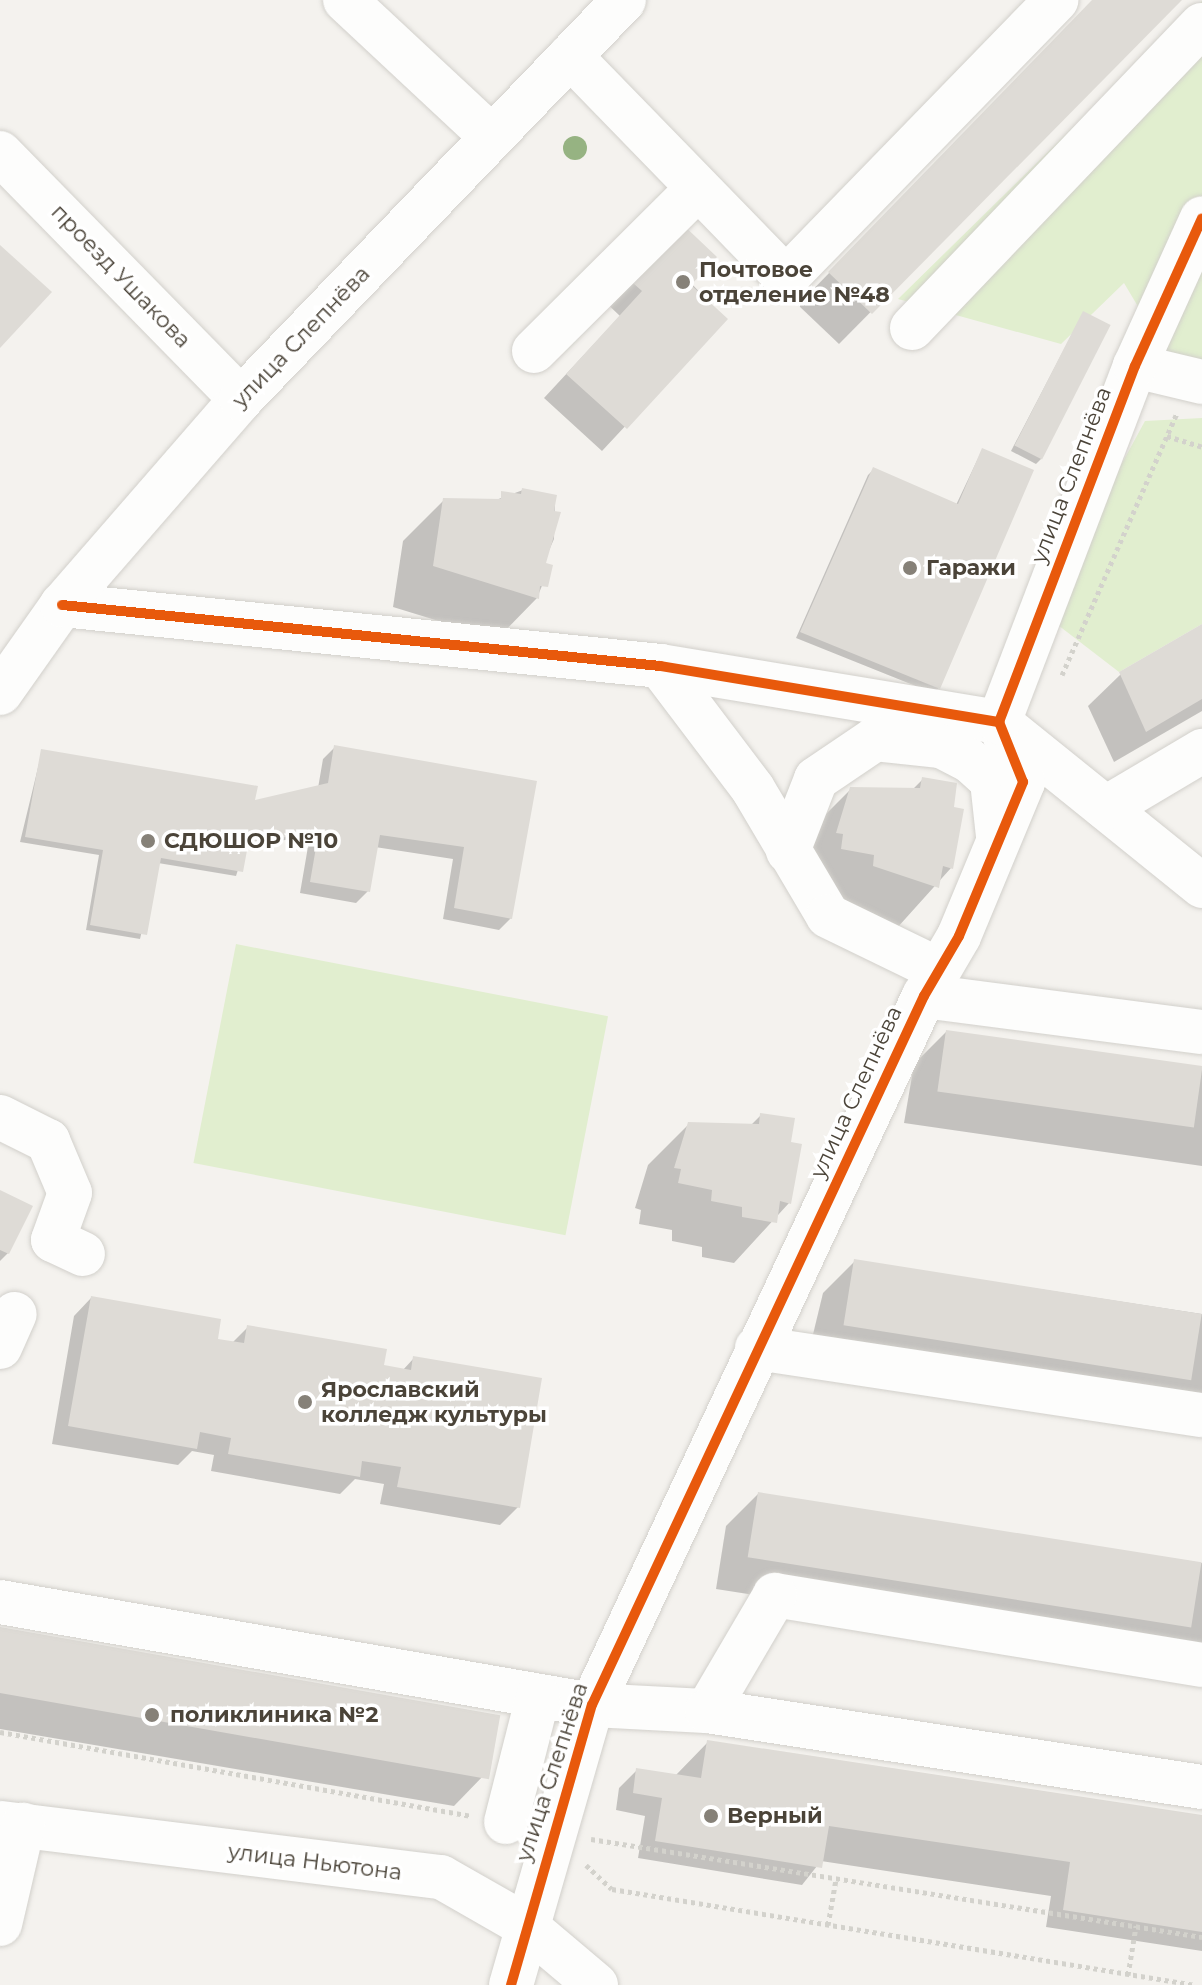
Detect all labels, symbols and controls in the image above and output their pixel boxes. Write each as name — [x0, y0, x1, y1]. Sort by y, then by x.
street label: проезд Ушакова — [46, 199, 196, 353]
place label: Почтовое отделение №48 — [699, 256, 890, 308]
street label: улица Слепнёва — [227, 261, 375, 413]
marker: Почтовое отделение №48 — [674, 273, 692, 291]
street label: улица Слепнёва — [1025, 383, 1117, 567]
place label: Гаражи — [926, 555, 1016, 581]
marker: Гаражи — [901, 559, 919, 577]
place label: СДЮШОР №10 — [164, 828, 338, 854]
marker: СДЮШОР №10 — [139, 832, 157, 850]
street label: улица Слепнёва — [805, 1002, 907, 1182]
place label: Ярославский колледж культуры — [321, 1376, 547, 1428]
marker: Ярославский колледж культуры — [296, 1393, 314, 1411]
street label: улица Слепнёва — [511, 1679, 593, 1865]
place label: поликлиника №2 — [170, 1702, 378, 1728]
marker: поликлиника №2 — [141, 1704, 163, 1726]
place label: Верный — [727, 1803, 823, 1829]
marker: Верный — [702, 1807, 720, 1825]
street label: улица Ньютона — [227, 1838, 403, 1886]

